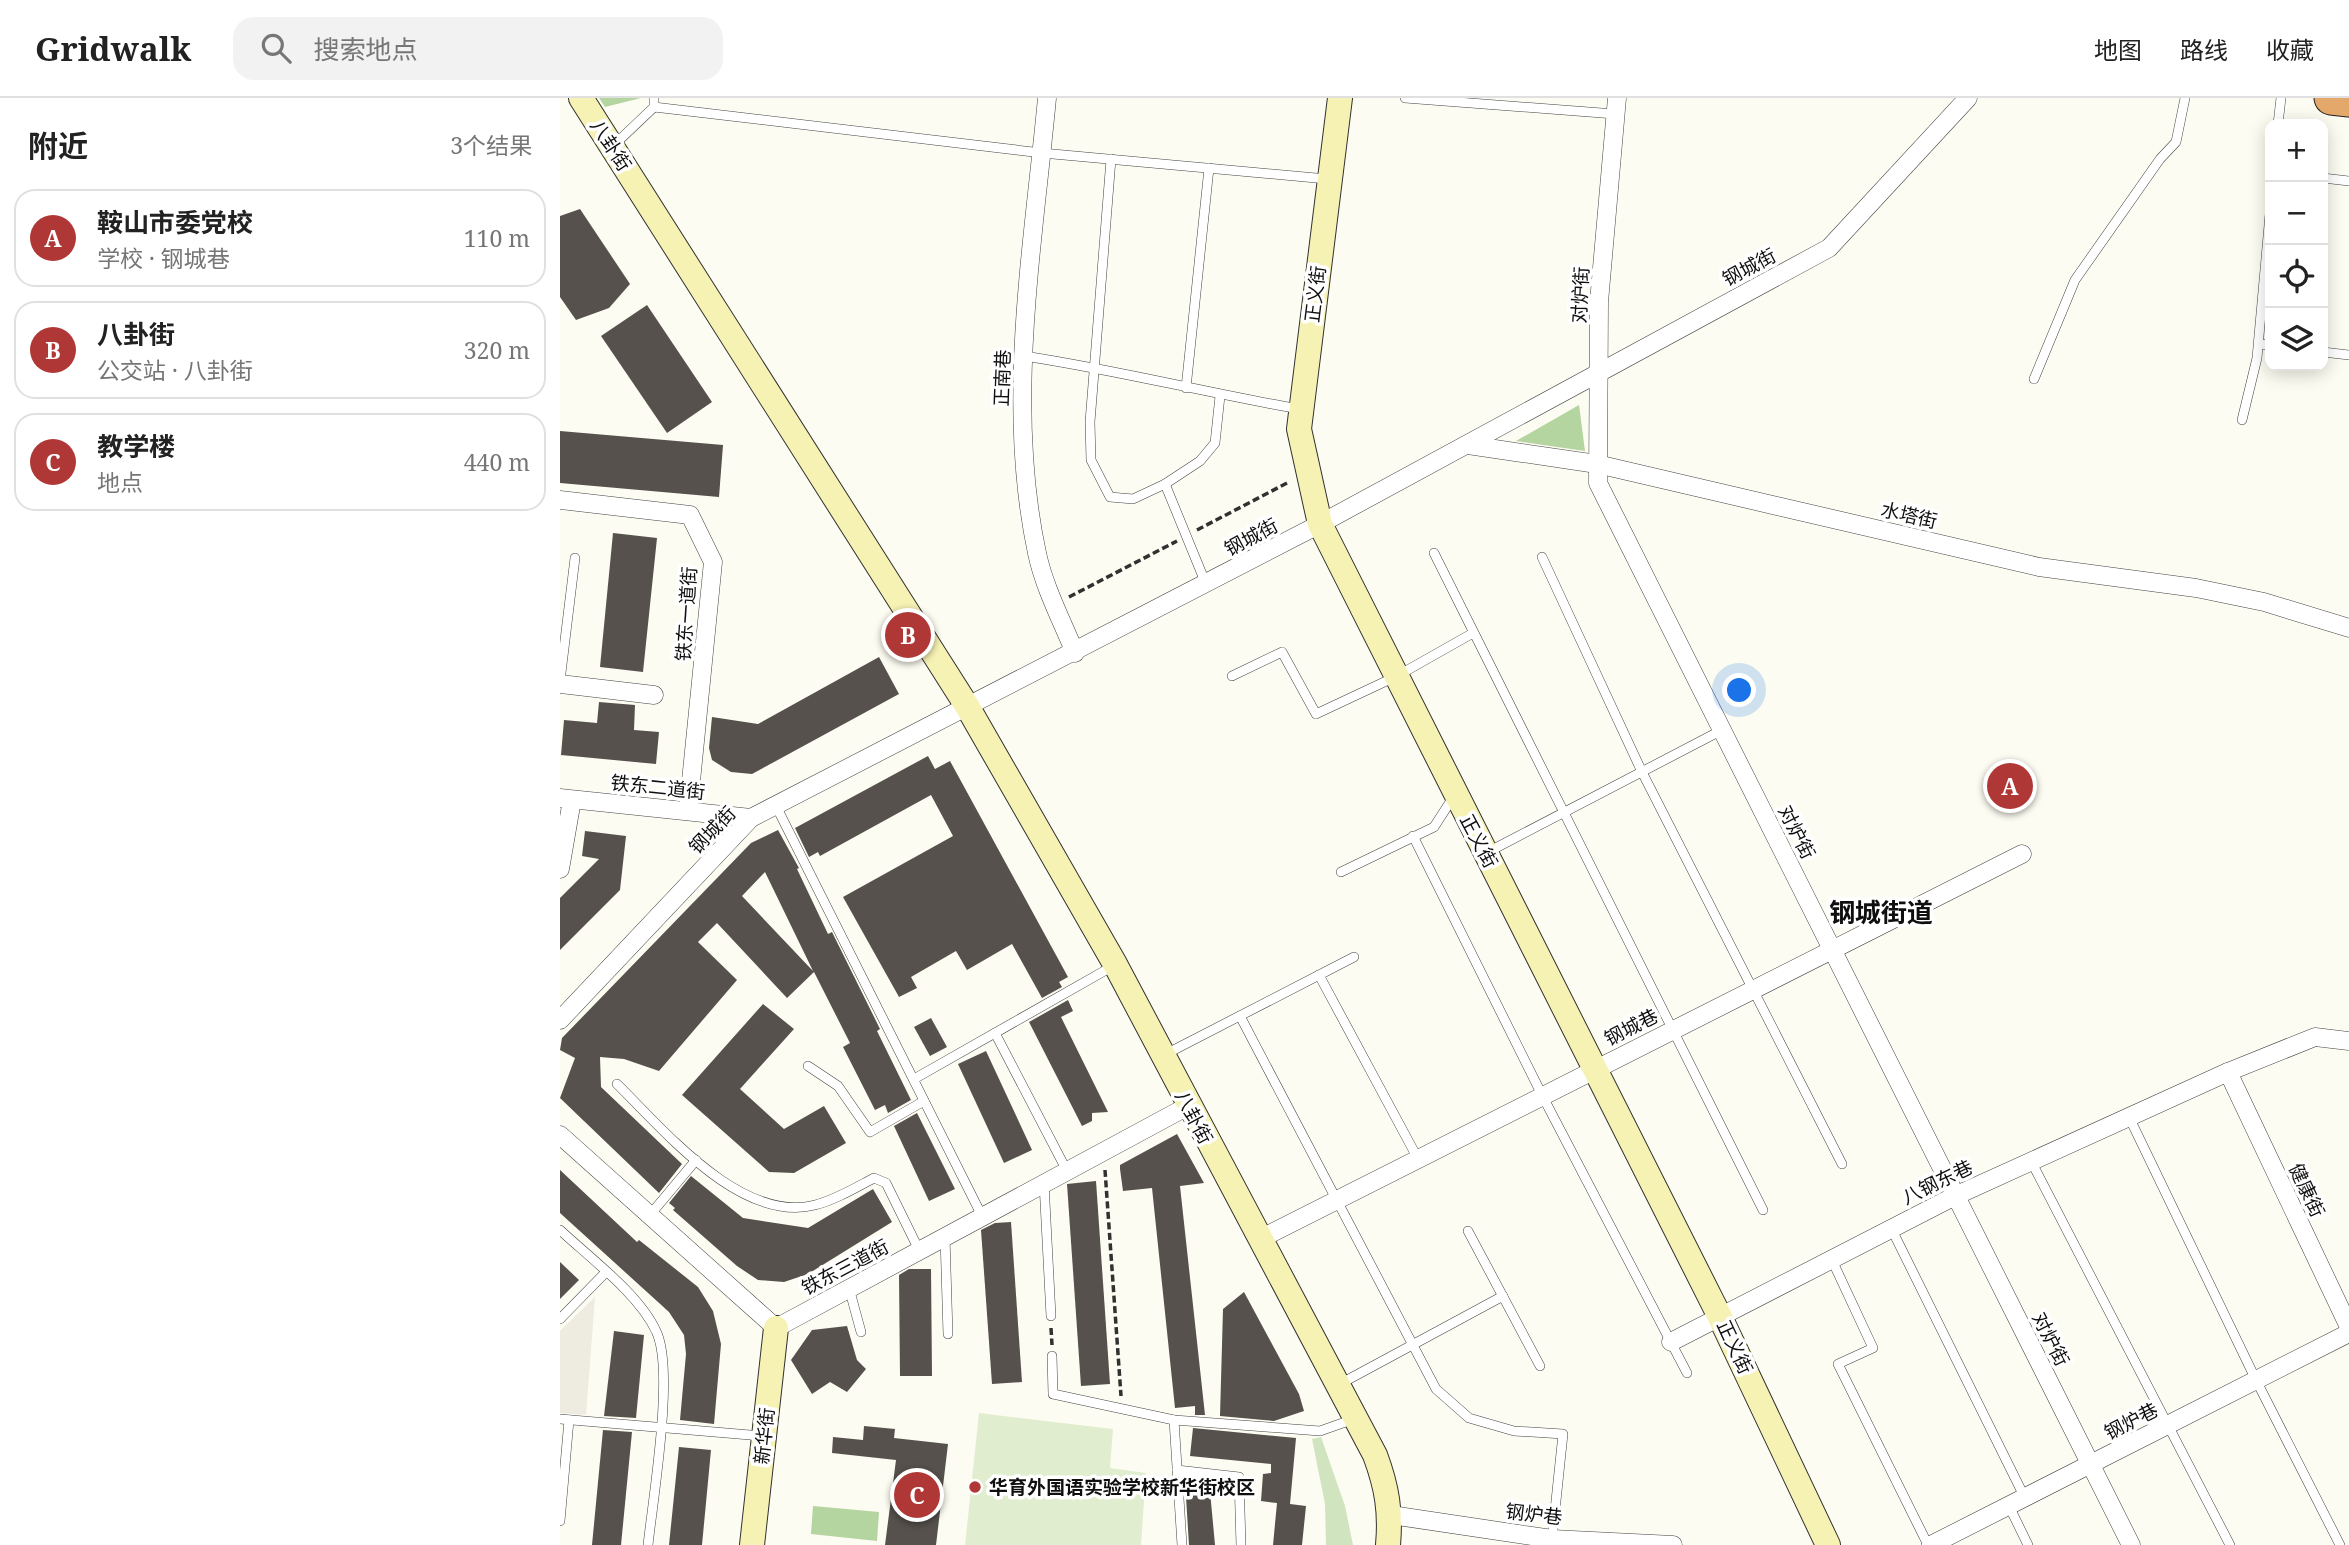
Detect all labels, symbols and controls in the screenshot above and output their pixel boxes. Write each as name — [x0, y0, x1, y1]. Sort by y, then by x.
search box — [233, 17, 723, 80]
text: Gridwalk — [35, 26, 191, 71]
icon: search — [257, 29, 295, 67]
text: 搜索地点 — [313, 31, 417, 67]
text: 地图 — [2094, 33, 2142, 66]
text: 路线 — [2180, 33, 2228, 66]
text: 收藏 — [2266, 33, 2314, 66]
street label: 八卦街 — [585, 114, 637, 176]
map controls — [2265, 119, 2328, 371]
button: + — [2265, 119, 2328, 182]
text: 附近 — [28, 125, 88, 166]
text: 3个结果 — [450, 129, 532, 161]
button: − — [2265, 182, 2328, 245]
text: 鞍山市委党校 — [97, 204, 253, 240]
text: A — [44, 222, 62, 254]
text: 110 m — [464, 222, 530, 254]
text: 学校 · 钢城巷 — [97, 242, 230, 274]
street label: 钢城街 — [1718, 242, 1780, 292]
button: locate — [2265, 245, 2328, 308]
street label: 正义街 — [1299, 264, 1331, 324]
street label: 对炉街 — [1566, 266, 1594, 324]
button: layers — [2265, 308, 2328, 371]
text: 八卦街 — [97, 316, 175, 352]
text: B — [45, 334, 61, 366]
text: 320 m — [464, 334, 530, 366]
street label: 正南巷 — [988, 349, 1016, 407]
text: 公交站 · 八卦街 — [97, 354, 253, 386]
text: 教学楼 — [97, 428, 175, 464]
text: C — [45, 446, 61, 478]
text: 440 m — [464, 446, 530, 478]
text: 地点 — [97, 466, 143, 498]
street label: 水塔街 — [1878, 496, 1940, 534]
street label: 钢城街 — [1220, 512, 1282, 562]
street label: 铁东一道街 — [670, 566, 702, 662]
pin: B — [885, 609, 931, 661]
your location — [1722, 673, 1756, 707]
pin: A — [1987, 760, 2033, 812]
street label: 铁东二道街 — [609, 769, 707, 805]
street label: 钢城街 — [683, 800, 741, 860]
street label: 对炉街 — [1772, 801, 1822, 863]
street label: 正义街 — [1454, 810, 1504, 872]
district label: 钢城街道 — [1829, 894, 1933, 930]
street label: 钢城巷 — [1600, 1002, 1662, 1052]
street label: 八卦街 — [1169, 1086, 1219, 1148]
street label: 八钢东巷 — [1897, 1154, 1977, 1210]
street label: 健康街 — [2283, 1159, 2331, 1221]
street label: 铁东三道街 — [797, 1233, 893, 1301]
street label: 对炉街 — [2026, 1308, 2076, 1370]
street label: 正义街 — [1711, 1316, 1759, 1378]
street label: 钢炉巷 — [2100, 1396, 2162, 1446]
street label: 新华街 — [748, 1406, 780, 1466]
pin: C — [894, 1469, 940, 1521]
place label: 华育外国语实验学校新华街校区 — [989, 1474, 1255, 1500]
marker: 华育外国语实验学校新华街校区 — [967, 1479, 983, 1495]
street label: 钢炉巷 — [1504, 1498, 1564, 1530]

